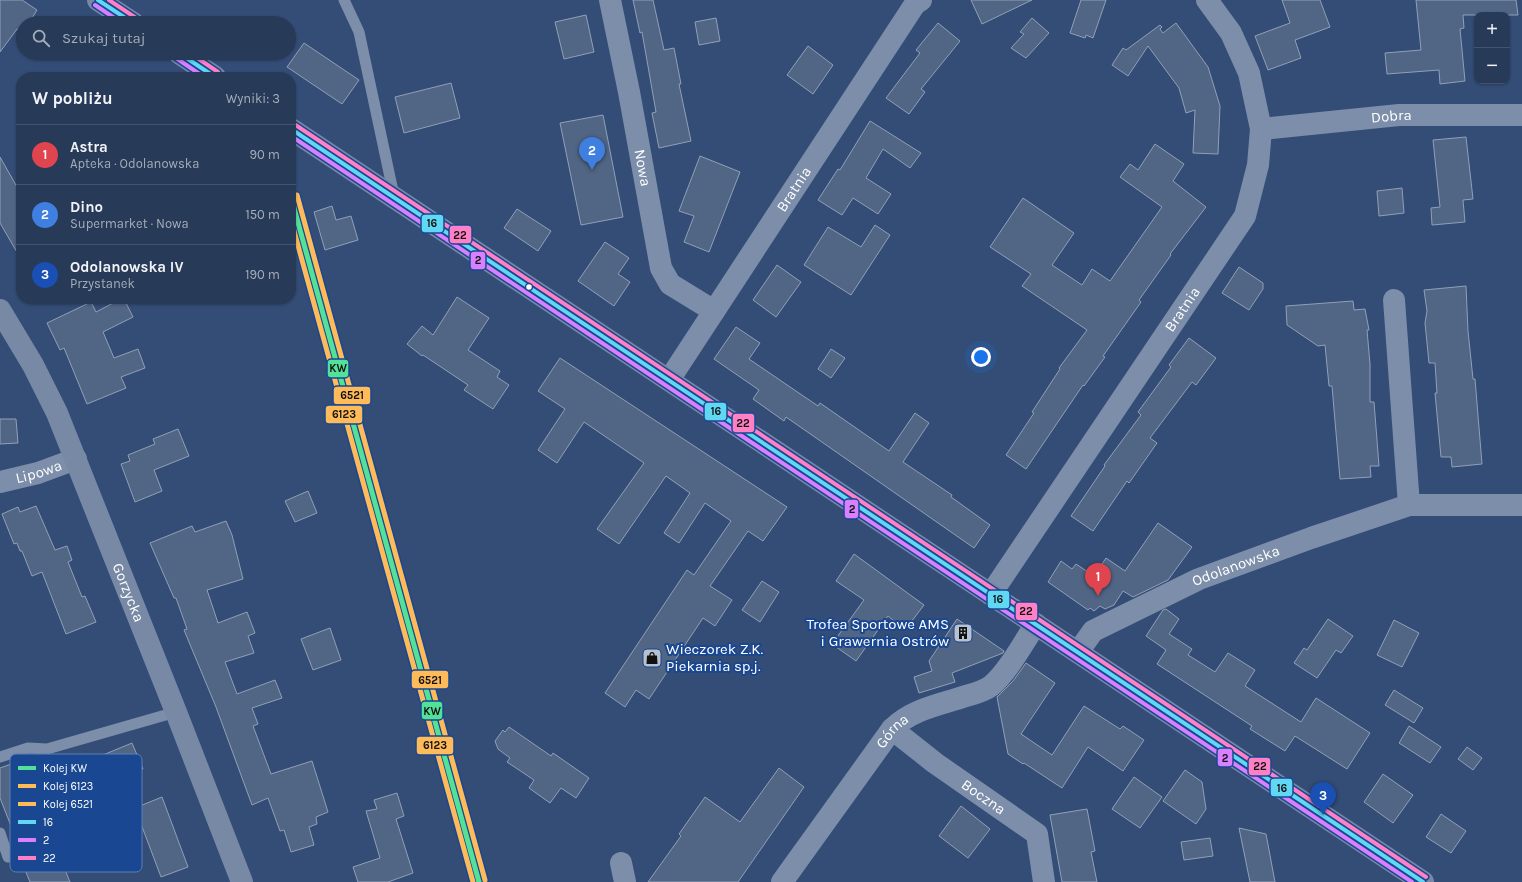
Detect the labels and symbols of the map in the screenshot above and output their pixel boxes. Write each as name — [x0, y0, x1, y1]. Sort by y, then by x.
street label: Dobra — [1370, 106, 1412, 127]
pin: 2 — [579, 137, 605, 170]
street label: Nowa — [631, 148, 655, 188]
street label: Bratnia — [772, 163, 815, 215]
line badge: 16 — [421, 214, 444, 233]
text: 16 — [427, 217, 438, 230]
line badge: 22 — [449, 225, 472, 244]
text: 22 — [453, 229, 467, 242]
line badge: 2 — [470, 251, 486, 270]
text: 2 — [475, 254, 482, 267]
unlabelled marker — [524, 282, 534, 292]
street label: Bratnia — [1161, 283, 1204, 335]
your location — [971, 347, 991, 367]
line badge: KW — [327, 359, 349, 378]
text: KW — [329, 362, 347, 375]
line badge: 6521 — [333, 386, 371, 405]
text: 6521 — [340, 389, 364, 402]
line badge: 16 — [704, 402, 727, 421]
line badge: 6123 — [325, 405, 363, 424]
text: 16 — [711, 405, 722, 418]
text: 6123 — [332, 408, 356, 421]
line badge: 22 — [732, 413, 755, 433]
text: 22 — [736, 417, 750, 430]
street label: Lipowa — [14, 456, 64, 487]
line badge: 2 — [844, 499, 859, 519]
text: 2 — [849, 503, 856, 516]
street label: Odolanowska — [1189, 541, 1282, 590]
street label: Gorzycka — [109, 560, 148, 625]
pin: 1 — [1085, 563, 1111, 596]
line badge: 16 — [987, 590, 1010, 609]
text: 16 — [993, 593, 1004, 606]
line badge: 22 — [1015, 602, 1038, 621]
text: 22 — [1019, 605, 1033, 618]
place label: Trofea Sportowe AMS i Grawernia Ostrów — [806, 615, 949, 650]
building icon: Trofea Sportowe AMS i Grawernia Ostrów — [952, 622, 974, 644]
place label: Wieczorek Z.K. Piekarnia sp.j. — [666, 640, 763, 675]
shop icon: Wieczorek Z.K. Piekarnia sp.j. — [641, 647, 663, 669]
line badge: 6521 — [411, 670, 449, 689]
text: 6521 — [418, 674, 442, 687]
line badge: KW — [421, 701, 443, 720]
text: KW — [423, 705, 441, 718]
street label: Górna — [872, 710, 912, 752]
line badge: 6123 — [416, 736, 454, 755]
text: 6123 — [423, 739, 447, 752]
line badge: 2 — [1217, 748, 1233, 767]
text: 2 — [1222, 752, 1229, 765]
legend — [10, 754, 142, 872]
line badge: 22 — [1248, 757, 1271, 776]
text: 22 — [1253, 760, 1267, 773]
text: Kolej KW — [43, 762, 87, 775]
street label: Boczna — [958, 775, 1009, 818]
line badge: 16 — [1270, 778, 1293, 797]
text: Kolej 6123 — [43, 780, 93, 793]
text: 16 — [1277, 782, 1288, 795]
pin: 3 — [1310, 782, 1336, 815]
text: Kolej 6521 — [43, 798, 93, 811]
text: 16 — [43, 816, 53, 829]
text: 2 — [43, 834, 49, 847]
text: 22 — [43, 852, 56, 865]

